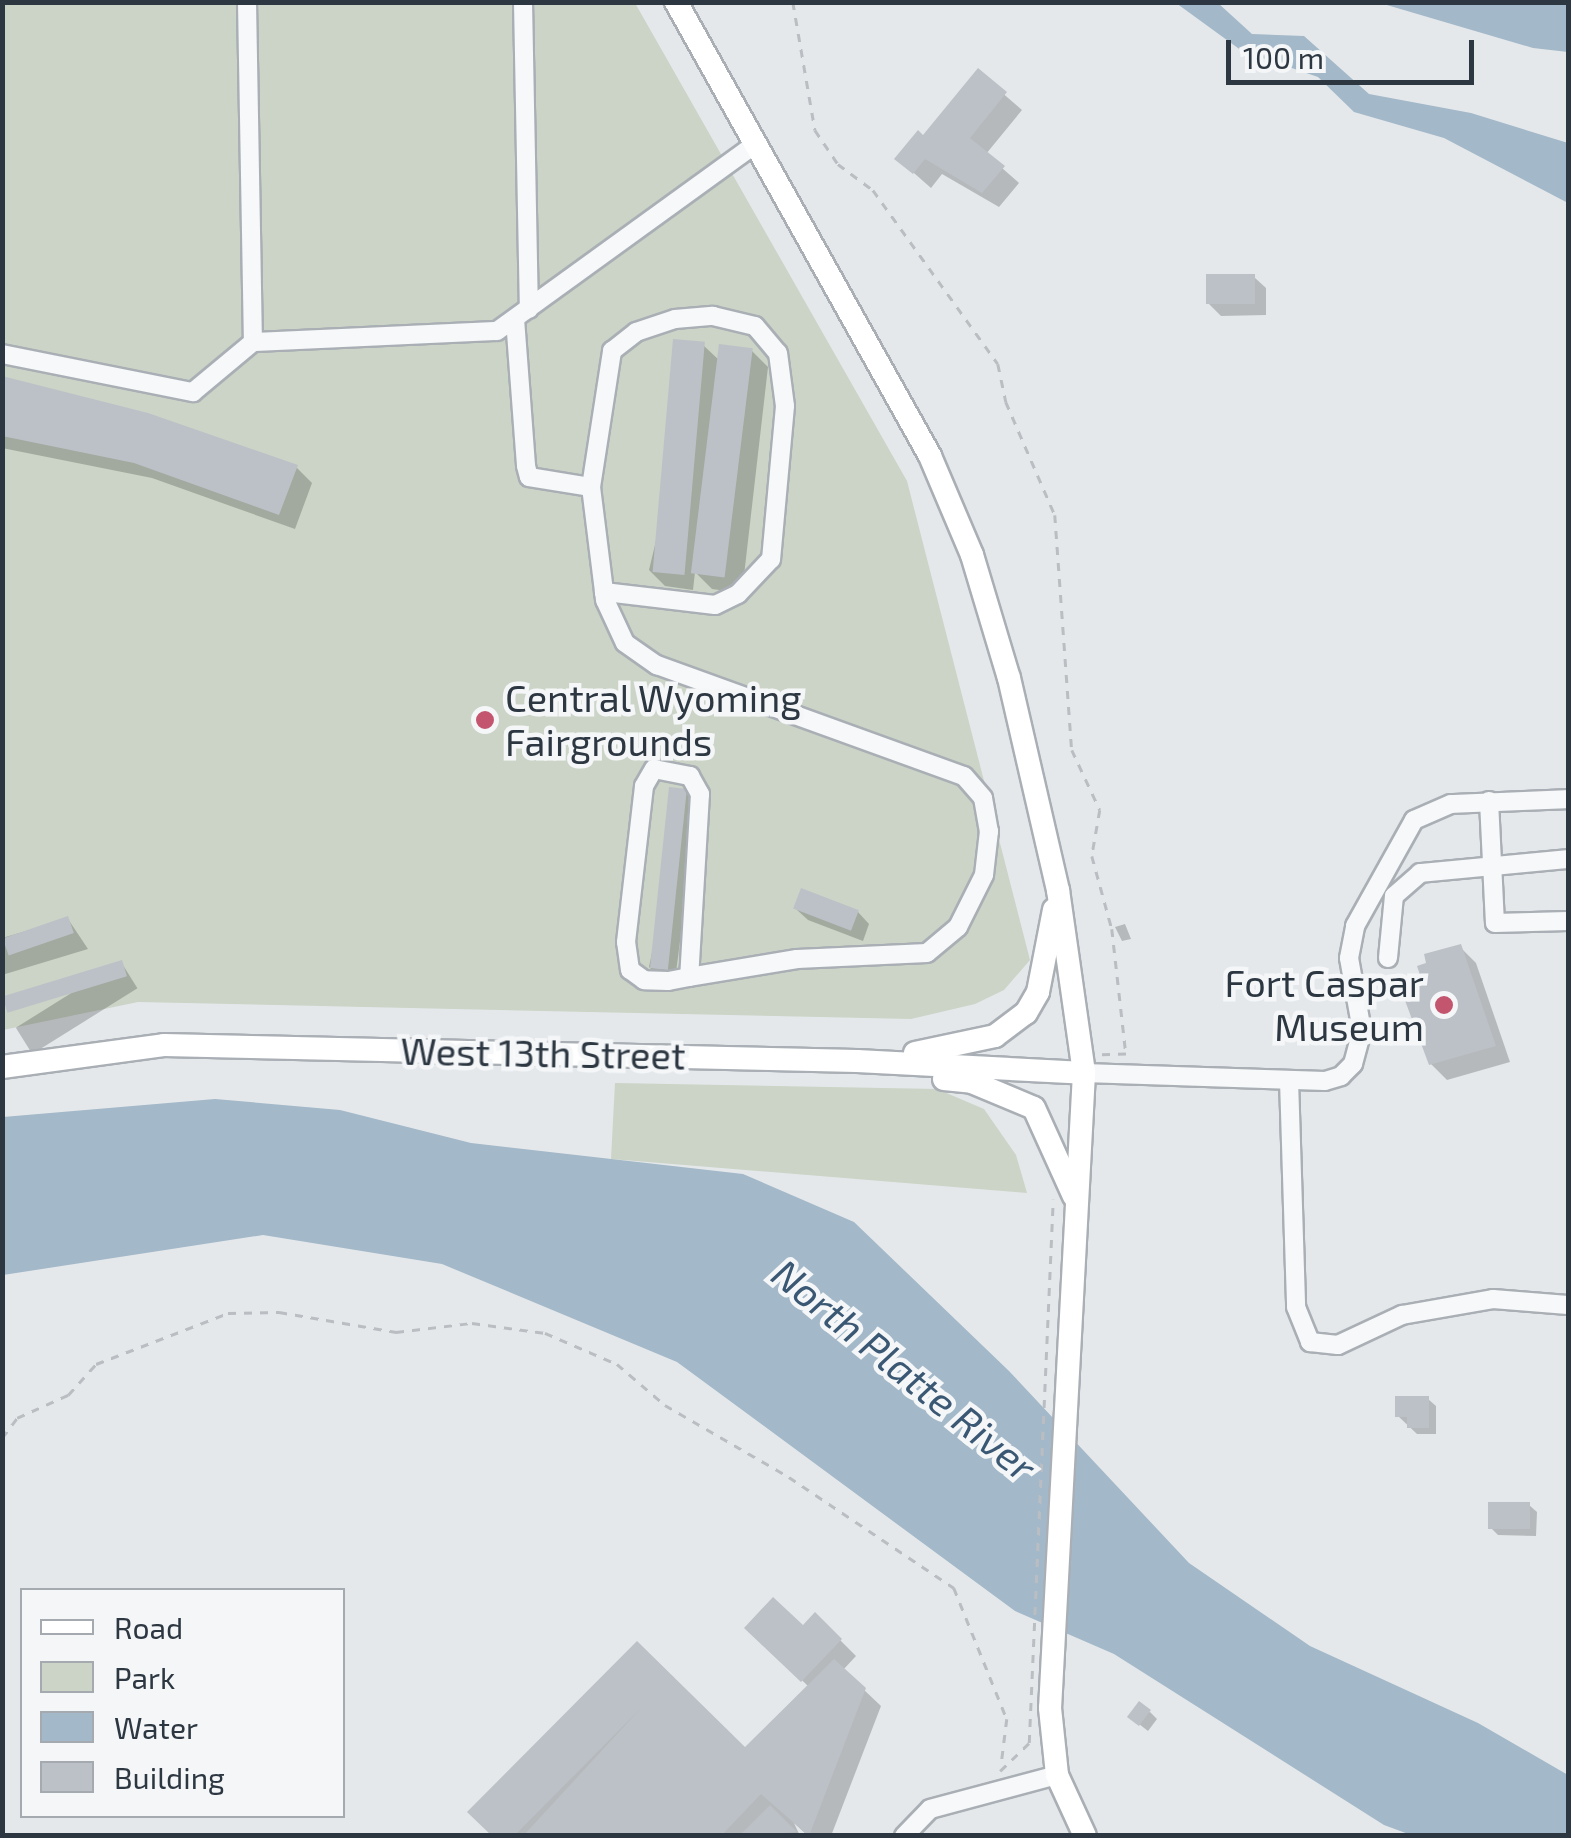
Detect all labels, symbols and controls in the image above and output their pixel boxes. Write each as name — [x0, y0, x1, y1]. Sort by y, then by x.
scale bar — [1231, 20, 1478, 82]
text: 100 m — [1243, 39, 1324, 75]
place label: Central Wyoming Fairgrounds — [505, 675, 803, 764]
marker: Central Wyoming Fairgrounds — [474, 709, 496, 731]
place label: Fort Caspar Museum — [1224, 960, 1424, 1050]
marker: Fort Caspar Museum — [1433, 994, 1455, 1016]
street label: West 13th Street — [400, 1028, 686, 1078]
water label: North Platte River — [763, 1248, 1047, 1490]
legend — [20, 1588, 345, 1818]
text: Road — [114, 1609, 183, 1645]
text: Park — [114, 1659, 175, 1695]
text: Water — [114, 1709, 198, 1745]
text: Building — [114, 1759, 225, 1795]

